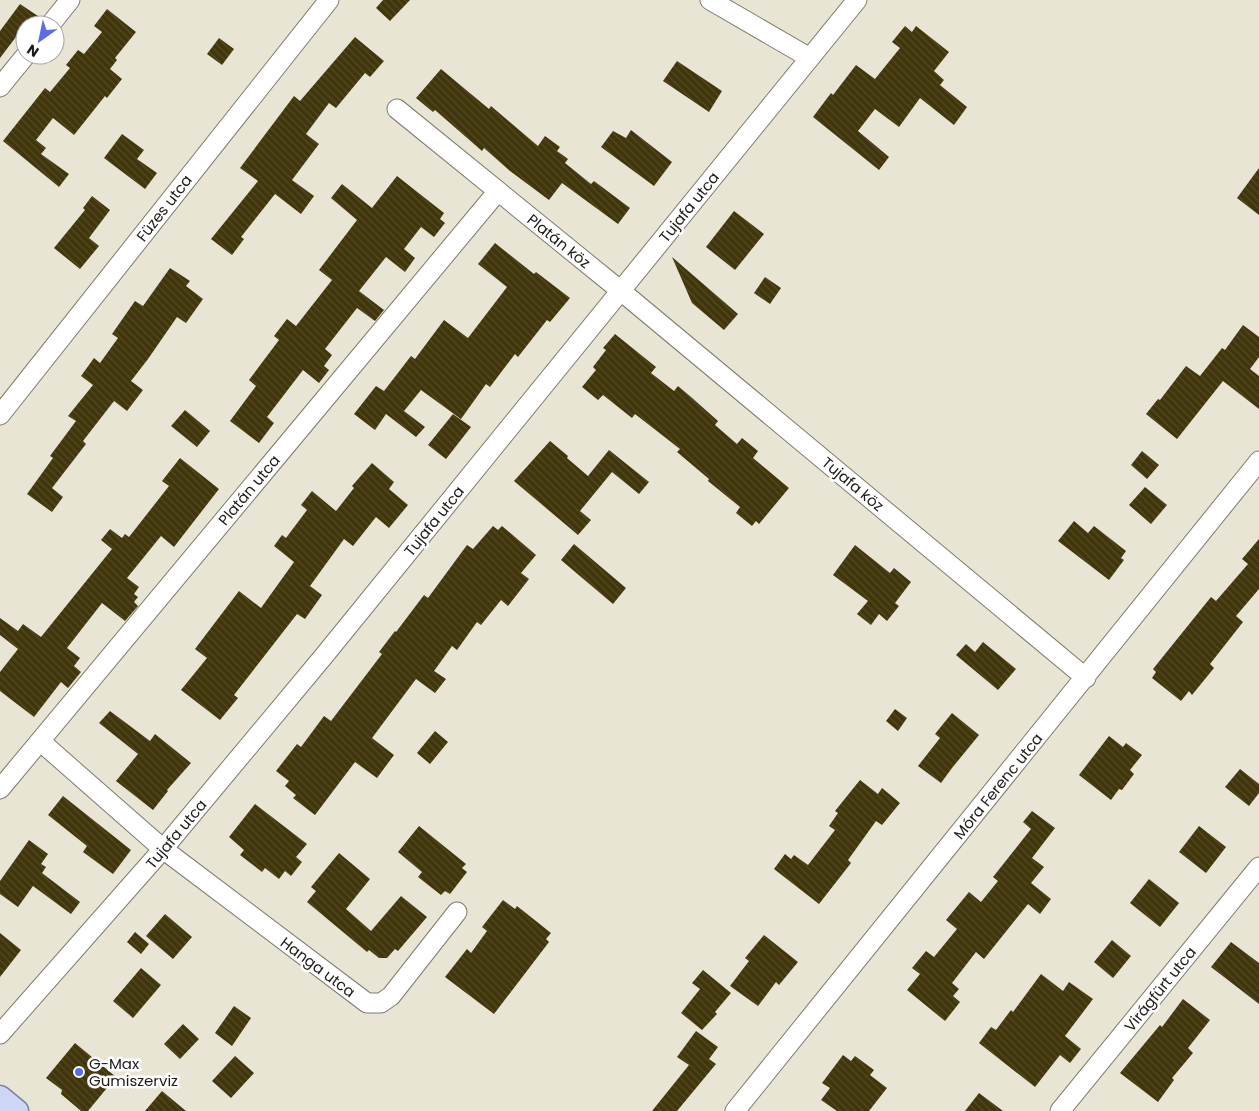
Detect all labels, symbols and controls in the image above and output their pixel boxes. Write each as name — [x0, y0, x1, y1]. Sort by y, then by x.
north arrow — [15, 15, 65, 65]
text: N — [23, 40, 43, 62]
street label: Tujafa utca — [654, 167, 724, 247]
street label: Füzes utca — [131, 170, 197, 246]
street label: Platán köz — [523, 209, 595, 273]
street label: Platán utca — [213, 450, 285, 530]
street label: Tujafa köz — [818, 452, 889, 516]
street label: Tujafa utca — [399, 481, 469, 561]
street label: Móra Ferenc utca — [949, 728, 1047, 844]
street label: Tujafa utca — [141, 795, 211, 873]
street label: Hanga utca — [276, 932, 360, 1002]
street label: Virágfürt utca — [1119, 942, 1201, 1036]
place label: G-Max Gumiszerviz — [89, 1053, 178, 1091]
marker: G-Max Gumiszerviz — [73, 1066, 85, 1078]

